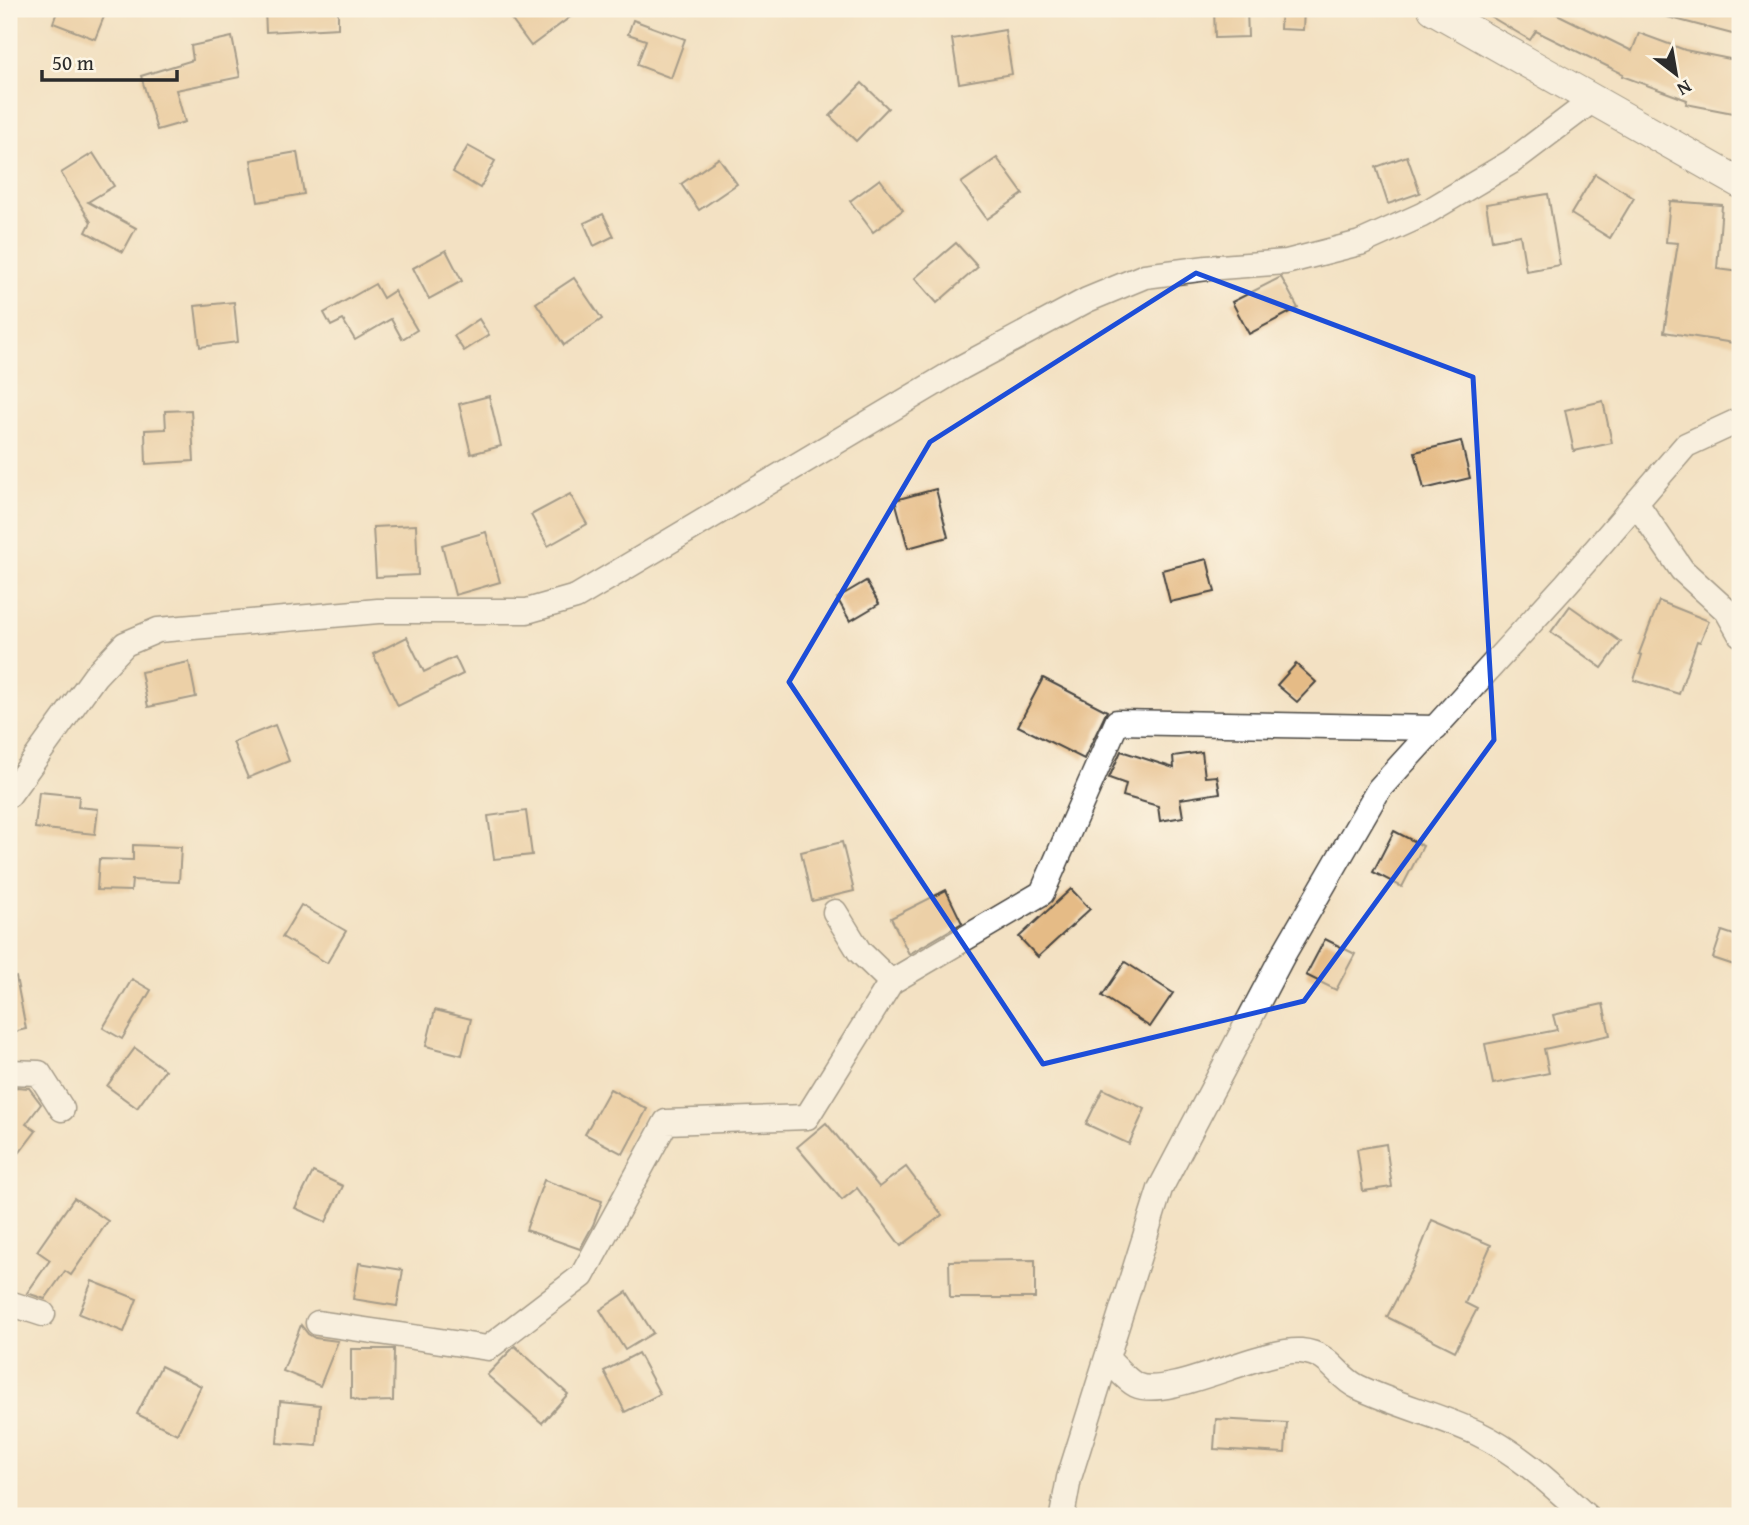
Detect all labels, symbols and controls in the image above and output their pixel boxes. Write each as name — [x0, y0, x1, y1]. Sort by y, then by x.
scale bar — [42, 38, 177, 82]
north arrow — [1640, 38, 1710, 108]
text: 50 m — [52, 47, 94, 78]
text: N — [1672, 73, 1697, 104]

